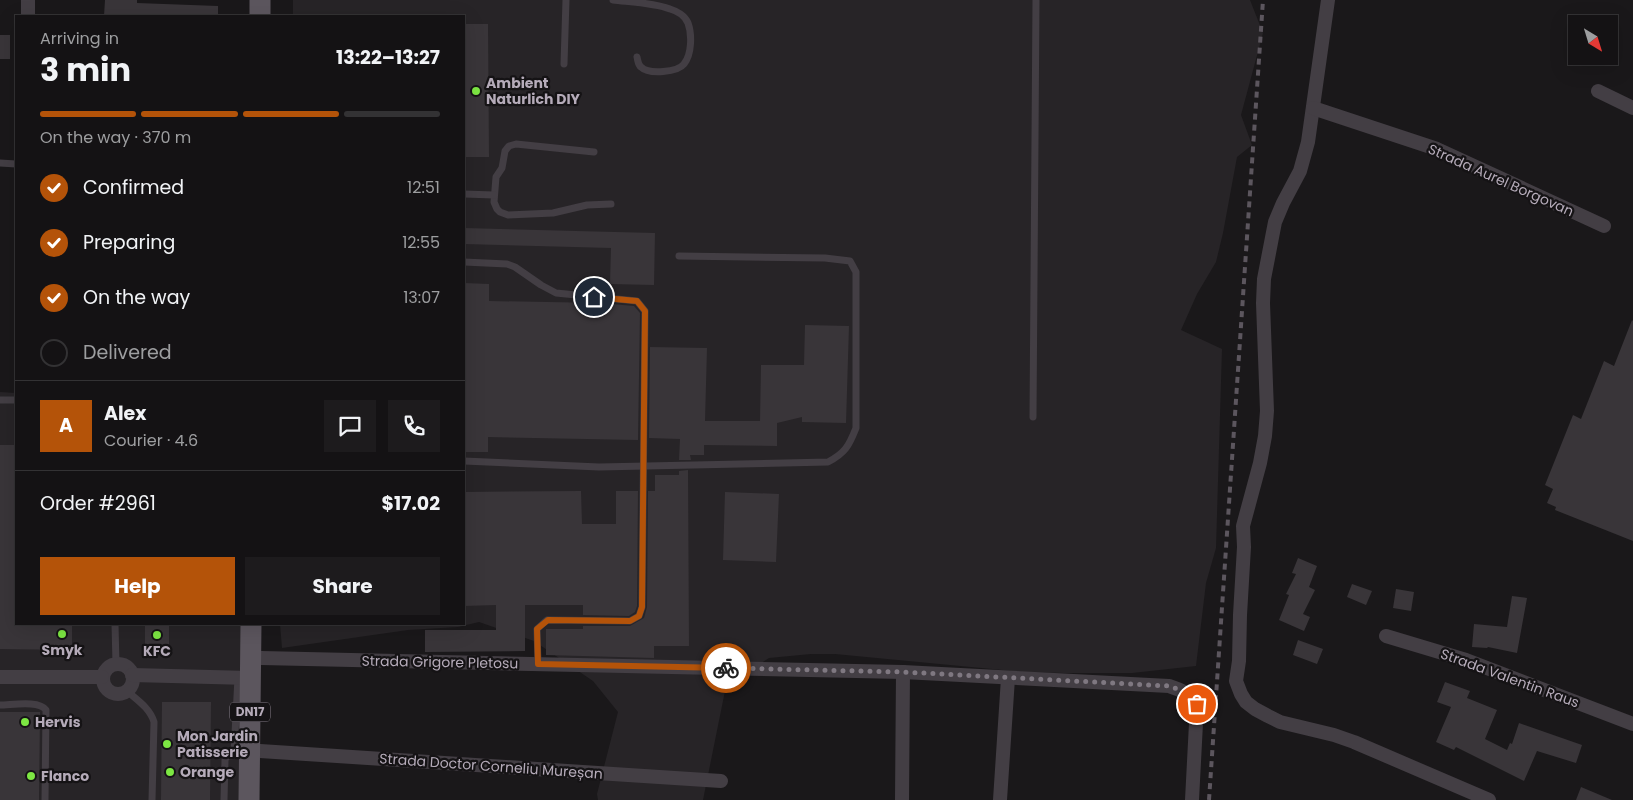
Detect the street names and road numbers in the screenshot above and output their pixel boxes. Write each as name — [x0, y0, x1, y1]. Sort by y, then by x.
street label: Strada Aurel Borgovan — [1425, 139, 1577, 221]
street label: Strada Valentin Raus — [1438, 644, 1582, 712]
street label: Strada Grigore Pletosu — [361, 651, 519, 673]
road number: DN17 — [230, 702, 270, 722]
street label: Strada Doctor Corneliu Mureșan — [379, 748, 603, 784]

